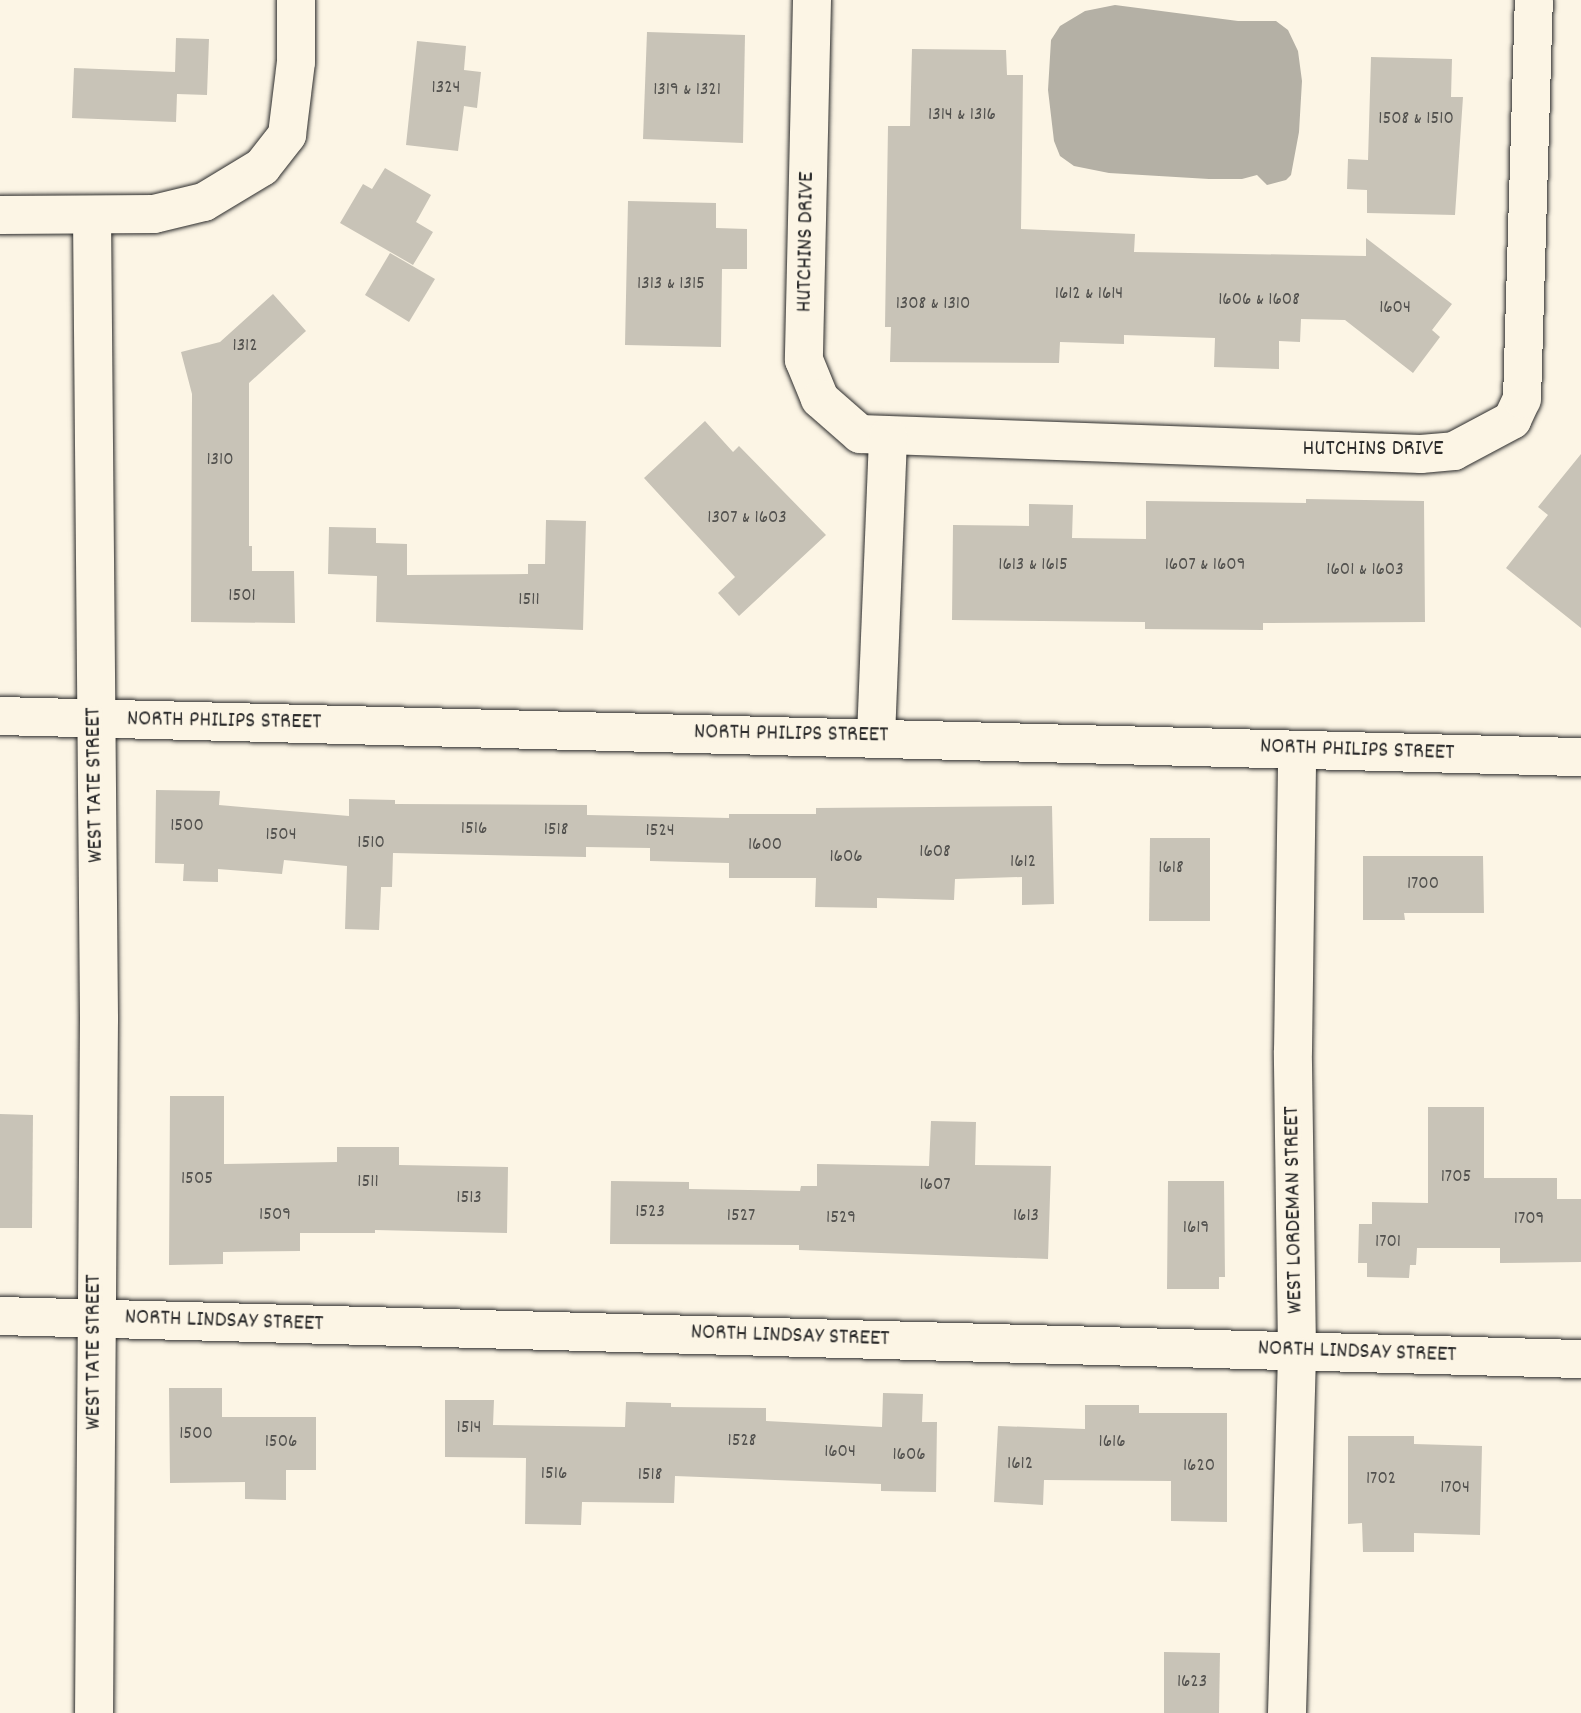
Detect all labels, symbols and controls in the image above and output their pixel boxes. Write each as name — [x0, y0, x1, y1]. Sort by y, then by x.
house number: 1324 — [432, 78, 460, 100]
house number: 1319 & 1321 — [653, 80, 721, 102]
house number: 1314 & 1316 — [928, 105, 996, 127]
house number: 1508 & 1510 — [1378, 109, 1454, 131]
street label: HUTCHINS DRIVE — [792, 171, 822, 313]
house number: 1313 & 1315 — [637, 274, 705, 296]
house number: 1612 & 1614 — [1055, 284, 1123, 306]
house number: 1606 & 1608 — [1218, 290, 1300, 312]
house number: 1308 & 1310 — [896, 294, 970, 316]
house number: 1604 — [1379, 298, 1411, 320]
house number: 1312 — [232, 336, 258, 358]
street label: HUTCHINS DRIVE — [1303, 436, 1443, 464]
house number: 1310 — [206, 450, 234, 472]
house number: 1307 & 1603 — [707, 508, 787, 530]
house number: 1613 & 1615 — [998, 555, 1068, 577]
house number: 1607 & 1609 — [1165, 555, 1245, 577]
house number: 1601 & 1603 — [1326, 560, 1404, 582]
house number: 1501 — [228, 586, 256, 608]
house number: 1511 — [518, 590, 540, 612]
street label: WEST TATE STREET — [81, 707, 111, 863]
street label: NORTH PHILIPS STREET — [127, 707, 321, 737]
street label: NORTH PHILIPS STREET — [694, 720, 888, 750]
street label: NORTH PHILIPS STREET — [1259, 734, 1455, 768]
house number: 1500 — [170, 816, 204, 838]
house number: 1516 — [461, 819, 487, 841]
house number: 1518 — [544, 820, 568, 842]
house number: 1524 — [645, 821, 675, 843]
house number: 1504 — [265, 825, 297, 847]
house number: 1510 — [357, 833, 385, 855]
house number: 1600 — [748, 835, 782, 857]
house number: 1608 — [919, 842, 951, 864]
house number: 1606 — [829, 847, 863, 869]
house number: 1612 — [1010, 852, 1036, 874]
house number: 1618 — [1158, 858, 1184, 880]
house number: 1700 — [1407, 874, 1439, 896]
street label: WEST LORDEMAN STREET — [1279, 1106, 1311, 1314]
house number: 1705 — [1441, 1167, 1471, 1189]
house number: 1505 — [181, 1169, 213, 1191]
house number: 1511 — [357, 1172, 379, 1194]
house number: 1607 — [919, 1175, 951, 1197]
house number: 1513 — [456, 1188, 482, 1210]
house number: 1523 — [635, 1202, 665, 1224]
house number: 1509 — [259, 1205, 291, 1227]
house number: 1527 — [727, 1206, 755, 1228]
house number: 1613 — [1013, 1206, 1039, 1228]
house number: 1529 — [826, 1208, 856, 1230]
house number: 1709 — [1514, 1209, 1544, 1231]
house number: 1619 — [1183, 1218, 1209, 1240]
house number: 1701 — [1375, 1232, 1401, 1254]
street label: WEST TATE STREET — [81, 1274, 109, 1430]
street label: NORTH LINDSAY STREET — [124, 1305, 324, 1339]
street label: NORTH LINDSAY STREET — [690, 1320, 890, 1354]
street label: NORTH LINDSAY STREET — [1257, 1336, 1457, 1370]
house number: 1514 — [456, 1418, 482, 1440]
house number: 1500 — [179, 1424, 213, 1446]
house number: 1528 — [728, 1431, 756, 1453]
house number: 1506 — [265, 1432, 297, 1454]
house number: 1616 — [1099, 1432, 1125, 1454]
house number: 1604 — [824, 1442, 856, 1464]
house number: 1606 — [892, 1445, 926, 1467]
house number: 1612 — [1007, 1454, 1033, 1476]
house number: 1620 — [1183, 1456, 1215, 1478]
house number: 1516 — [541, 1464, 567, 1486]
house number: 1518 — [638, 1465, 662, 1487]
house number: 1702 — [1366, 1469, 1396, 1491]
house number: 1704 — [1440, 1478, 1470, 1500]
house number: 1623 — [1177, 1672, 1207, 1694]

